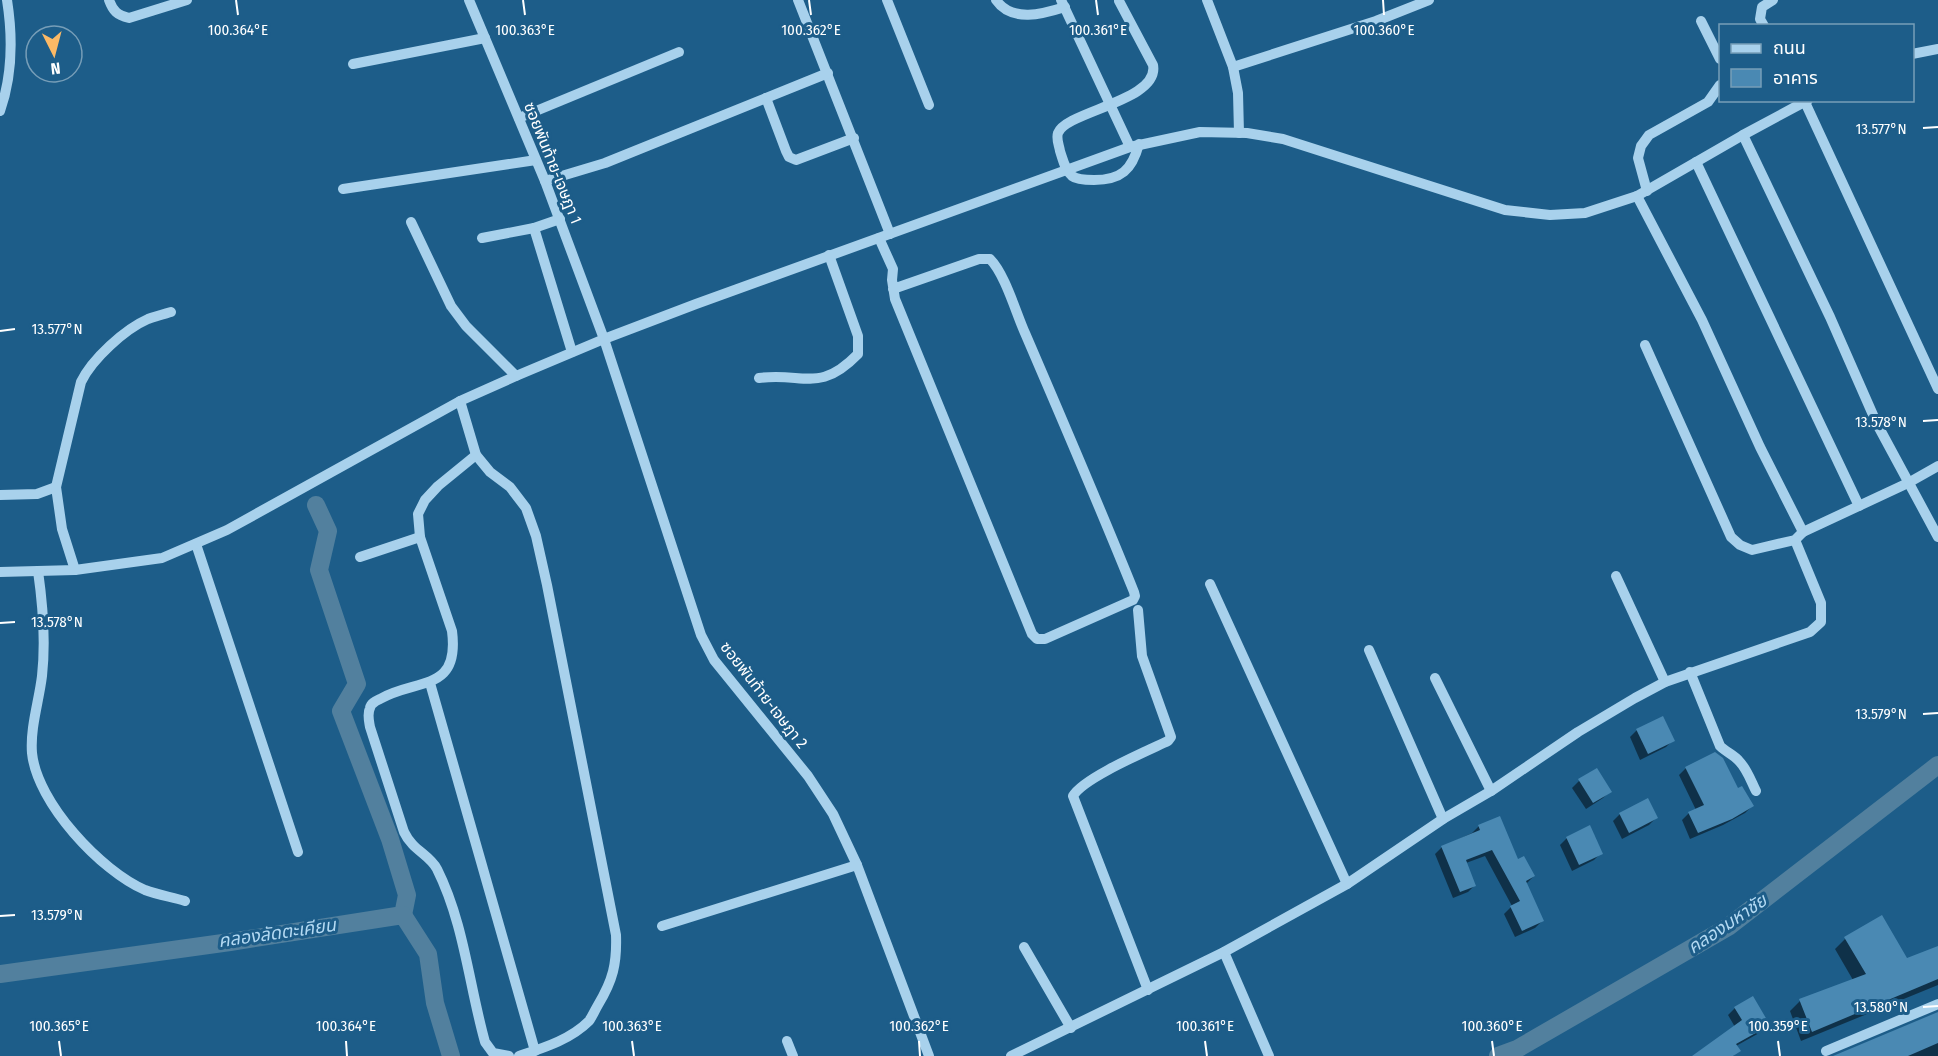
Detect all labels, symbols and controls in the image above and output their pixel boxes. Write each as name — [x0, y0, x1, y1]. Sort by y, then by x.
text: 100.364°E — [208, 21, 268, 39]
text: 100.363°E — [495, 21, 555, 39]
text: 100.362°E — [781, 21, 841, 39]
text: 100.361°E — [1069, 21, 1127, 39]
text: 100.360°E — [1354, 21, 1414, 39]
north arrow — [24, 24, 84, 84]
legend — [1719, 24, 1914, 102]
text: ถนน — [1773, 37, 1806, 59]
text: N — [50, 58, 61, 78]
text: อาคาร — [1773, 67, 1818, 89]
street label: ซอยพันท้าย-เจษฎา 1 — [520, 99, 586, 227]
text: 13.577°N — [1855, 120, 1907, 138]
text: 13.577°N — [31, 320, 83, 338]
text: 13.578°N — [1855, 413, 1907, 431]
text: 13.578°N — [31, 613, 83, 631]
street label: ซอยพันท้าย-เจษฎา 2 — [716, 638, 812, 752]
text: 13.579°N — [1855, 705, 1907, 723]
water label: คลองมหาชัย — [1683, 889, 1772, 959]
text: 13.579°N — [31, 906, 83, 924]
water label: คลองลัดตะเคียน — [217, 914, 338, 952]
text: 13.580°N — [1854, 998, 1908, 1016]
text: 100.365°E — [29, 1017, 89, 1035]
text: 100.364°E — [316, 1017, 376, 1035]
text: 100.363°E — [602, 1017, 662, 1035]
text: 100.362°E — [889, 1017, 949, 1035]
text: 100.361°E — [1176, 1017, 1234, 1035]
text: 100.360°E — [1462, 1017, 1522, 1035]
text: 100.359°E — [1748, 1017, 1808, 1035]

